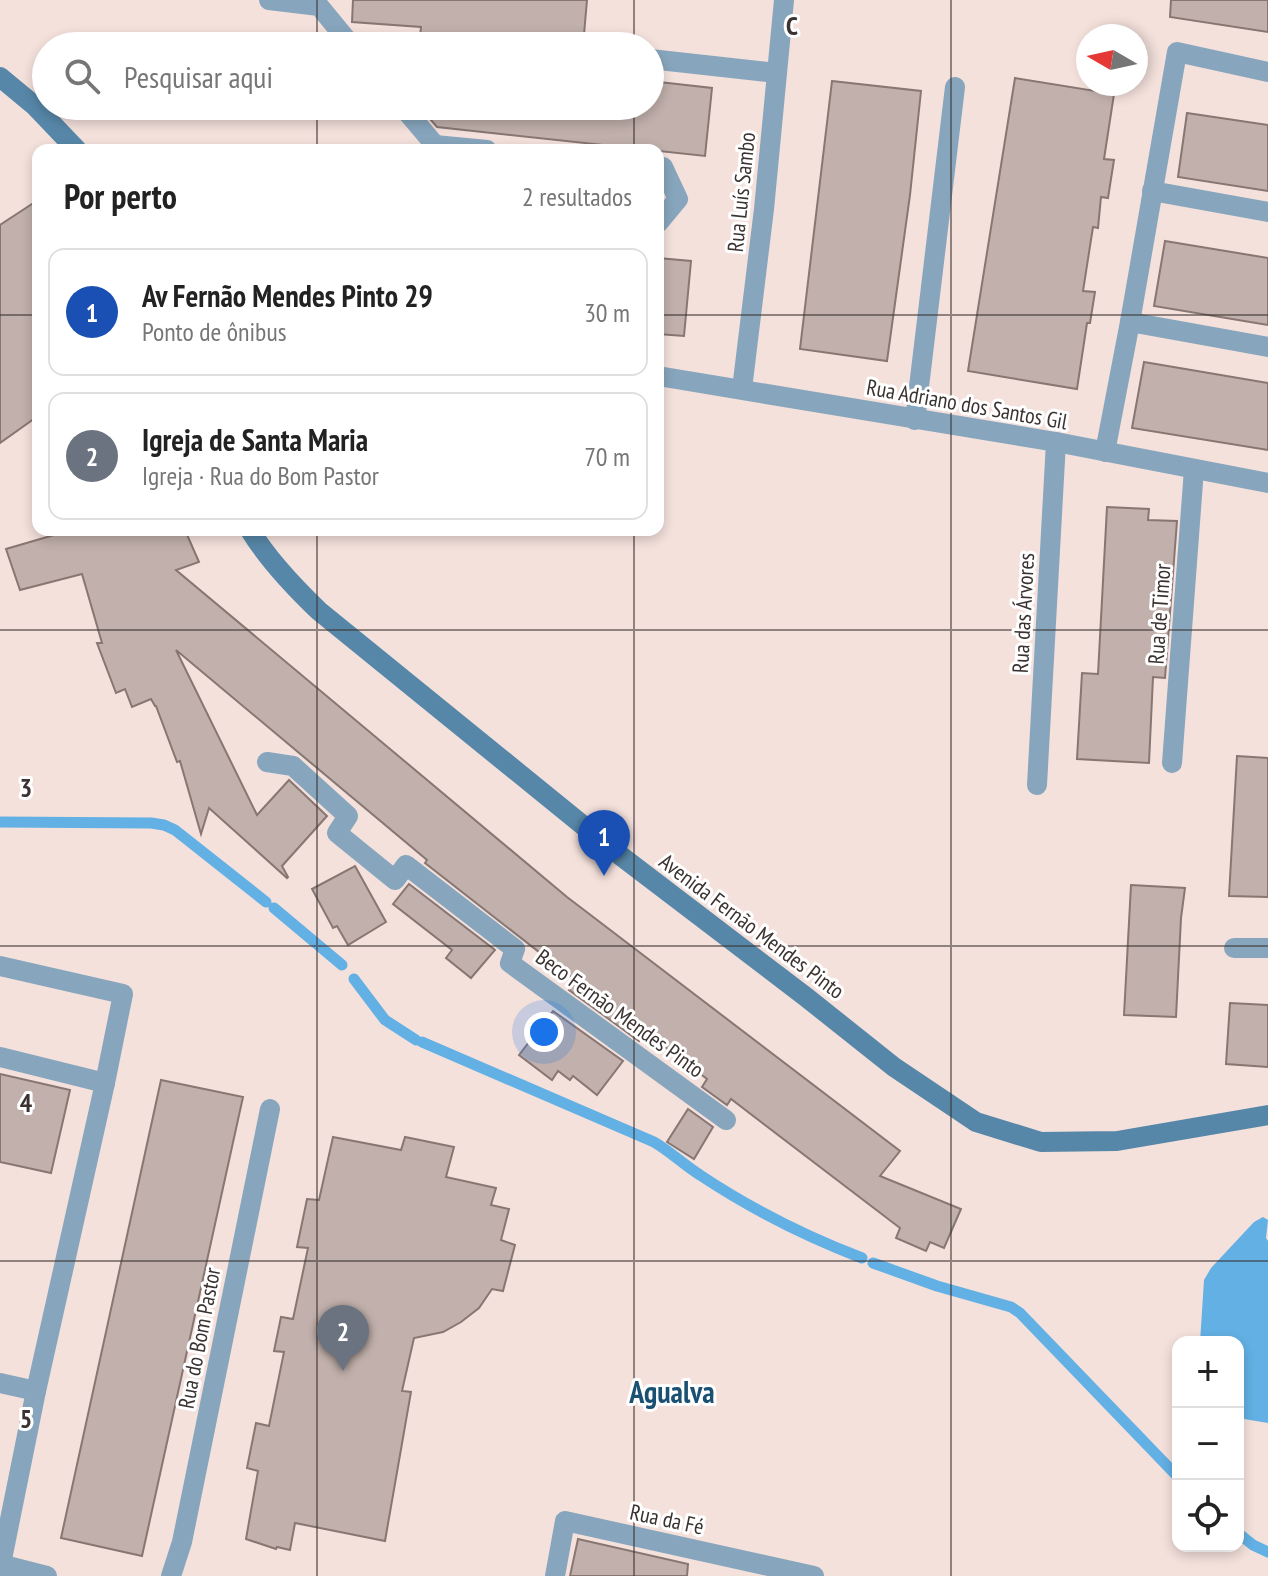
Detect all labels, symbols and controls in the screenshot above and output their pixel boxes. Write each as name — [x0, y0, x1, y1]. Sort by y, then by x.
text: C — [786, 9, 798, 42]
north arrow — [1076, 24, 1148, 96]
search box — [32, 32, 664, 120]
icon: search — [60, 54, 104, 98]
text: Pesquisar aqui — [124, 57, 273, 96]
street label: Rua Luís Sambo — [721, 131, 761, 253]
text: Por perto — [64, 174, 177, 218]
text: 2 resultados — [522, 180, 632, 213]
text: Av Fernão Mendes Pinto 29 — [142, 276, 433, 315]
text: 1 — [86, 296, 98, 329]
text: 30 m — [584, 296, 630, 329]
text: Ponto de ônibus — [142, 315, 286, 348]
street label: Rua Adriano dos Santos Gil — [864, 373, 1071, 436]
text: Igreja de Santa Maria — [142, 420, 368, 459]
text: 2 — [86, 440, 98, 473]
text: 70 m — [584, 440, 630, 473]
text: Igreja · Rua do Bom Pastor — [142, 459, 379, 492]
street label: Rua das Árvores — [1006, 552, 1040, 674]
street label: Rua de Timor — [1142, 563, 1176, 665]
text: 3 — [20, 771, 32, 804]
pin: 1 — [578, 810, 630, 876]
street label: Avenida Fernão Mendes Pinto — [654, 847, 850, 1005]
street label: Beco Fernão Mendes Pinto — [530, 943, 710, 1083]
your location — [524, 1012, 564, 1052]
text: 4 — [20, 1086, 33, 1119]
street label: Rua do Bom Pastor — [172, 1265, 226, 1411]
pin: 2 — [317, 1305, 369, 1371]
map controls — [1172, 1336, 1244, 1552]
button: + — [1172, 1336, 1244, 1408]
district label: Agualva — [628, 1372, 715, 1411]
text: 5 — [20, 1402, 32, 1435]
button: − — [1172, 1408, 1244, 1480]
button: locate — [1172, 1480, 1244, 1552]
street label: Rua da Fé — [628, 1498, 706, 1540]

